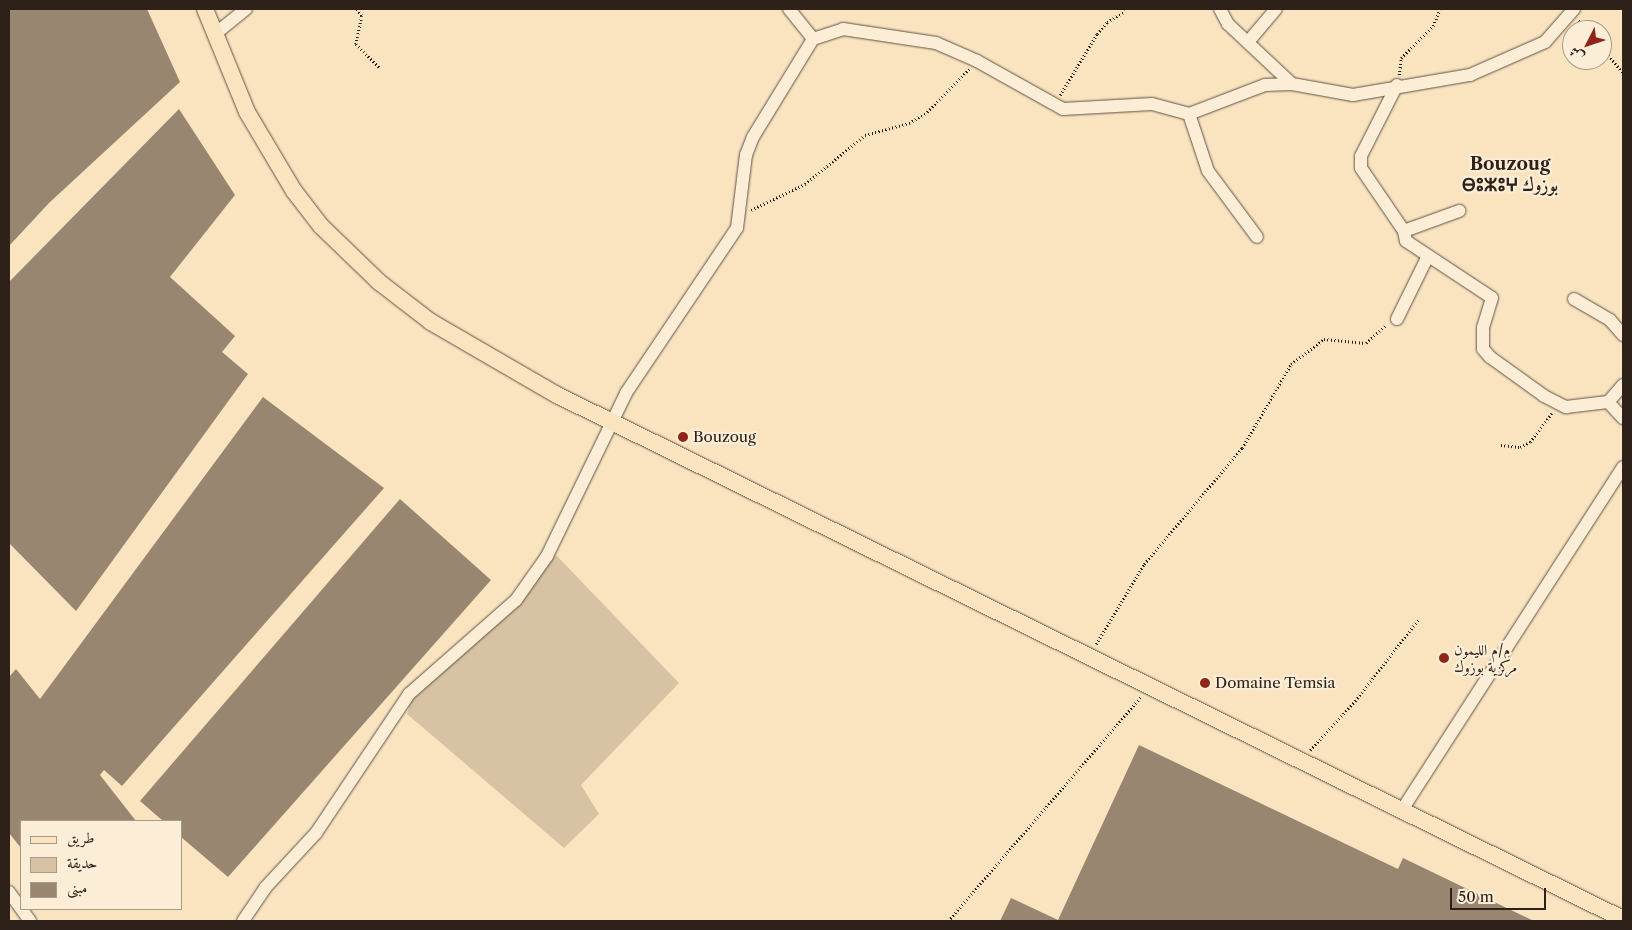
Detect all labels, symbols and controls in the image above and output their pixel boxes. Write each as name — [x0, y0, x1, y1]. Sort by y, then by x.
north arrow — [1562, 20, 1612, 70]
text: ش — [1565, 43, 1588, 65]
district label: Bouzoug ⴱⵓⵣⵓⵖ بوزوك — [1462, 154, 1558, 196]
place label: Bouzoug — [693, 428, 756, 446]
marker: Bouzoug — [677, 431, 689, 443]
place label: م/م الليمون مركزية بوزوك — [1454, 640, 1517, 675]
marker: م/م الليمون مركزية بوزوك — [1438, 652, 1450, 664]
place label: Domaine Temsia — [1215, 674, 1336, 692]
marker: Domaine Temsia — [1199, 677, 1211, 689]
legend — [20, 820, 182, 910]
text: طريق — [67, 828, 94, 847]
text: حديقة — [67, 853, 97, 872]
text: مبنى — [67, 878, 87, 897]
scale bar — [1452, 878, 1548, 910]
text: 50 m — [1458, 887, 1494, 906]

